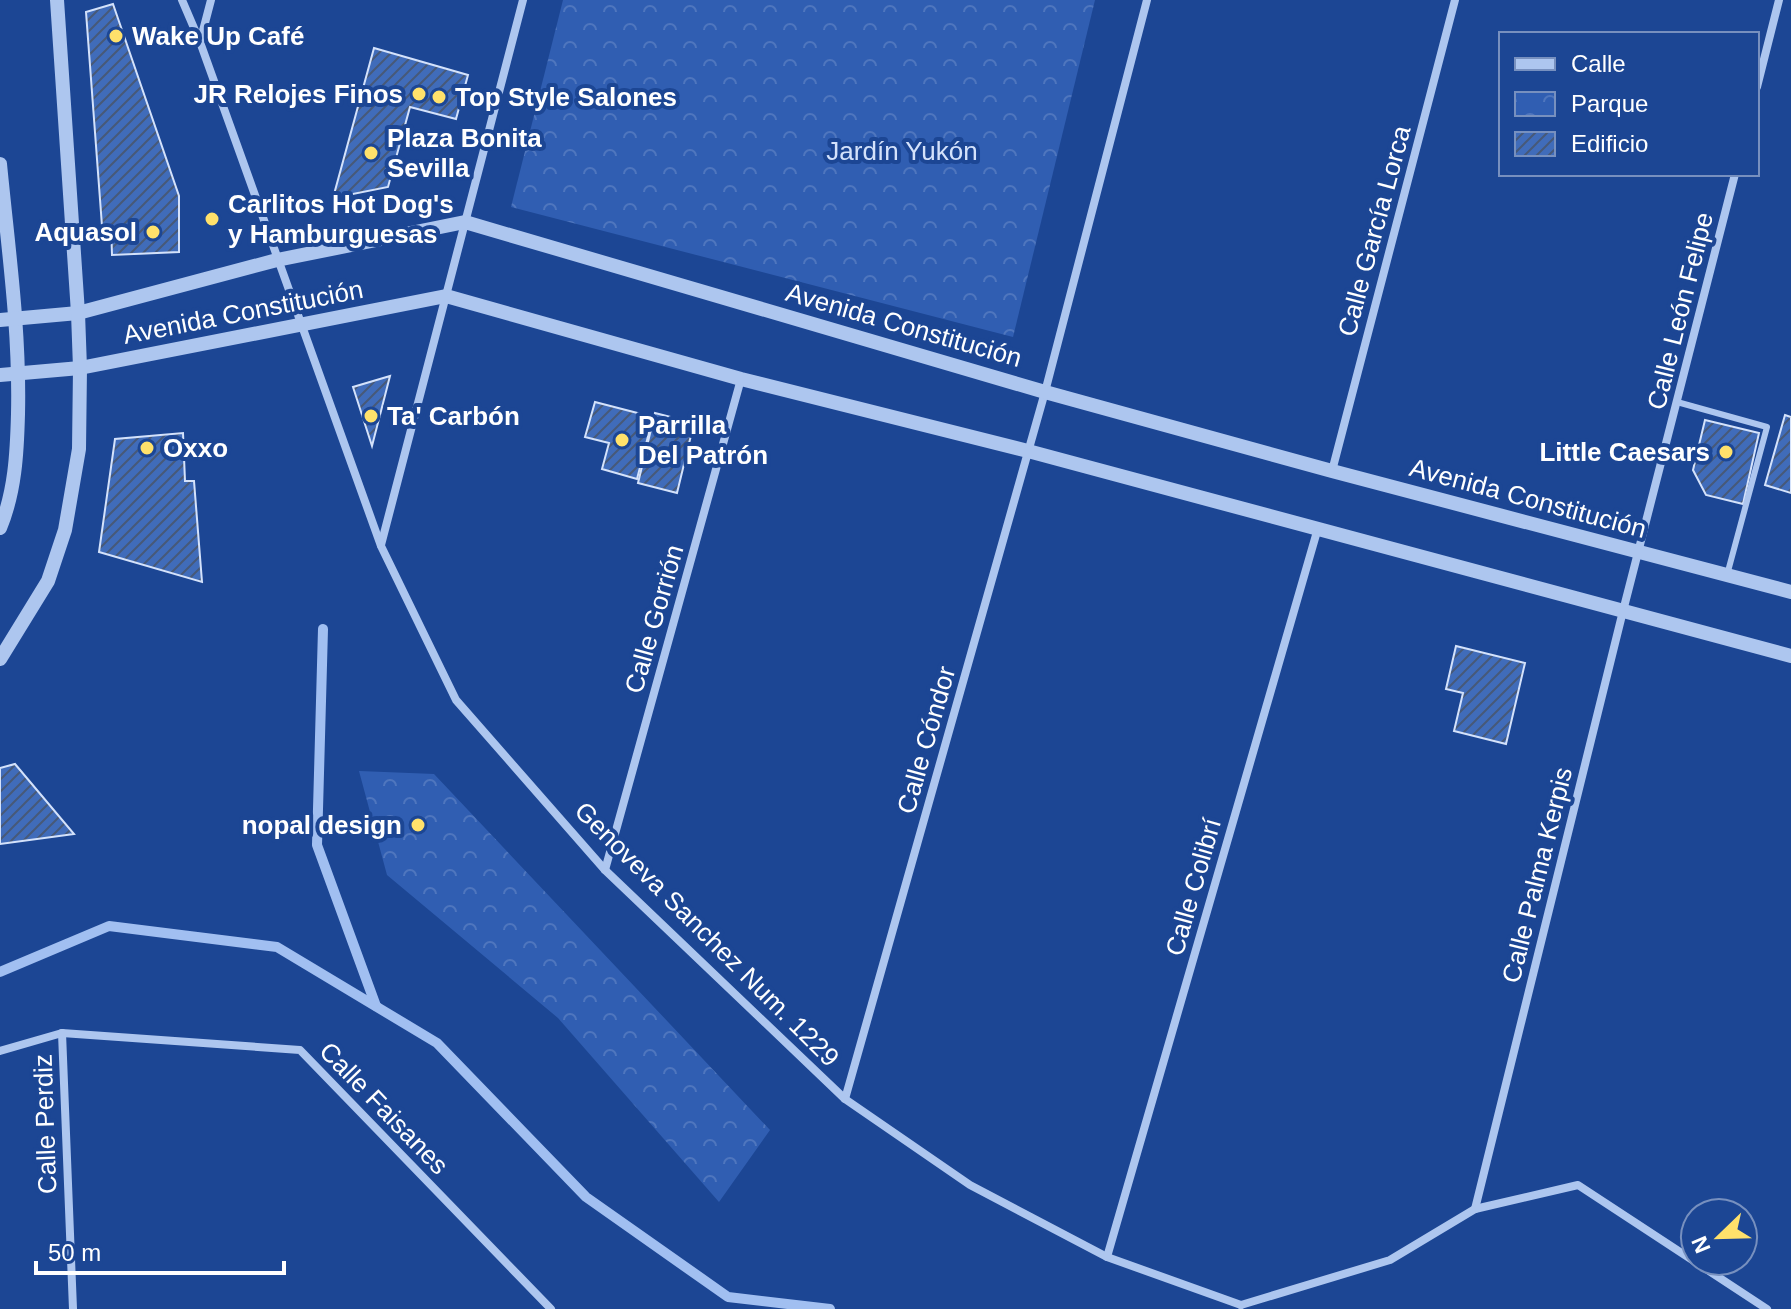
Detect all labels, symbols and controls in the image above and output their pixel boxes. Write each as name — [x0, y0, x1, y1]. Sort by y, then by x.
place label: Wake Up Café — [132, 21, 304, 51]
marker: Wake Up Café — [107, 27, 125, 45]
legend — [1499, 32, 1759, 176]
text: Calle — [1571, 50, 1626, 77]
place label: JR Relojes Finos — [194, 79, 403, 109]
place label: Top Style Salones — [455, 82, 677, 112]
marker: JR Relojes Finos — [410, 85, 428, 103]
marker: Top Style Salones — [430, 88, 448, 106]
text: Parque — [1571, 90, 1648, 117]
street label: Calle García Lorca — [1331, 122, 1417, 340]
place label: Plaza Bonita Sevilla — [387, 123, 542, 183]
text: Edificio — [1571, 130, 1648, 157]
park label: Jardín Yukón — [826, 136, 978, 166]
marker: Plaza Bonita Sevilla — [362, 144, 380, 162]
place label: Carlitos Hot Dog's y Hamburguesas — [228, 189, 454, 249]
street label: Calle León Felipe — [1641, 209, 1719, 413]
marker: Carlitos Hot Dog's y Hamburguesas — [203, 210, 221, 228]
place label: Aquasol — [34, 217, 137, 247]
marker: Aquasol — [144, 223, 162, 241]
street label: Avenida Constitución — [120, 274, 366, 350]
street label: Avenida Constitución — [783, 277, 1025, 373]
place label: Ta' Carbón — [387, 401, 520, 431]
marker: Ta' Carbón — [362, 407, 380, 425]
place label: Parrilla Del Patrón — [638, 410, 768, 470]
marker: Parrilla Del Patrón — [613, 431, 631, 449]
place label: Oxxo — [163, 433, 228, 463]
place label: Little Caesars — [1539, 437, 1710, 467]
marker: Oxxo — [138, 439, 156, 457]
marker: Little Caesars — [1717, 443, 1735, 461]
street label: Avenida Constitución — [1406, 452, 1650, 544]
street label: Calle Gorrión — [618, 541, 690, 697]
street label: Calle Cóndor — [891, 663, 961, 817]
street label: Calle Palma Kerpis — [1496, 764, 1578, 986]
street label: Genoveva Sanchez Num. 1229 — [569, 796, 845, 1072]
place label: nopal design — [242, 810, 402, 840]
street label: Calle Colibrí — [1159, 814, 1227, 959]
marker: nopal design — [409, 816, 427, 834]
street label: Calle Faisanes — [313, 1036, 455, 1180]
street label: Calle Perdiz — [28, 1053, 62, 1195]
north arrow — [1679, 1197, 1759, 1277]
scale bar — [36, 1225, 284, 1275]
text: N — [1686, 1232, 1716, 1257]
text: 50 m — [48, 1239, 101, 1266]

